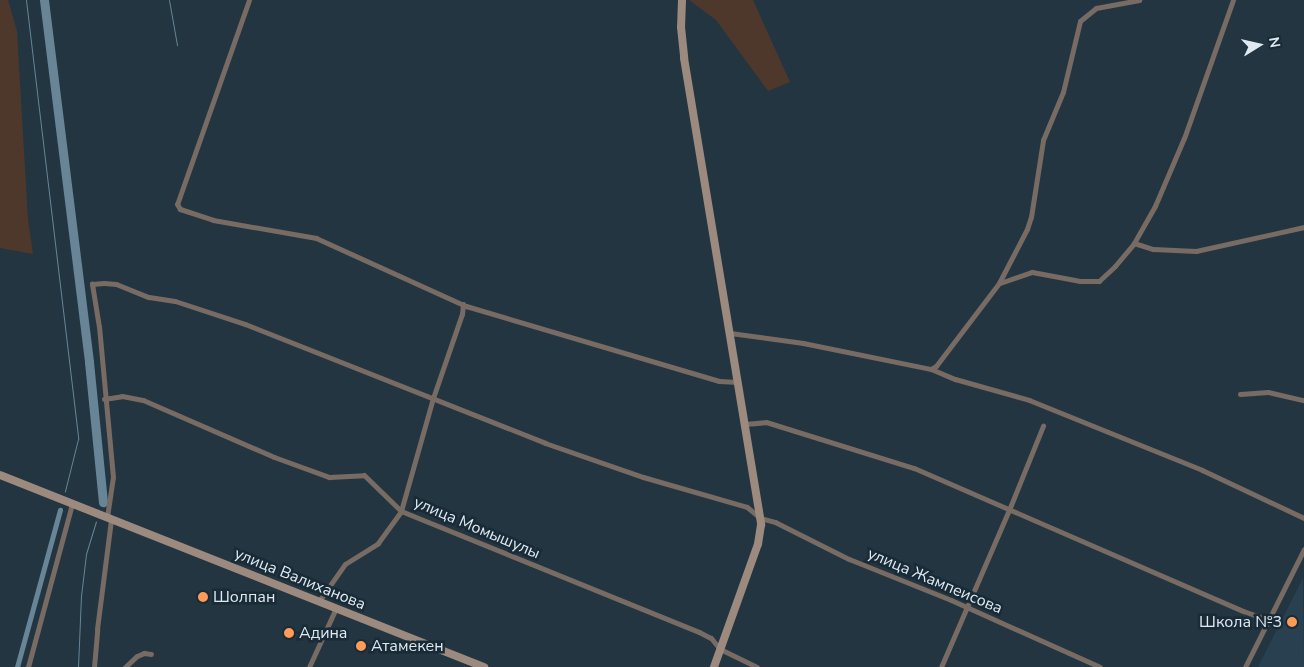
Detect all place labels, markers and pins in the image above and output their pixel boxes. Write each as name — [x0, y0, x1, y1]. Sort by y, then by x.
place label: Шолпан — [213, 587, 275, 607]
marker: Шолпан — [197, 591, 209, 603]
place label: Школа №3 — [1199, 612, 1282, 632]
marker: Школа №3 — [1286, 616, 1298, 628]
place label: Адина — [299, 623, 347, 643]
marker: Адина — [283, 627, 295, 639]
place label: Атамекен — [371, 636, 444, 656]
marker: Атамекен — [355, 640, 367, 652]

